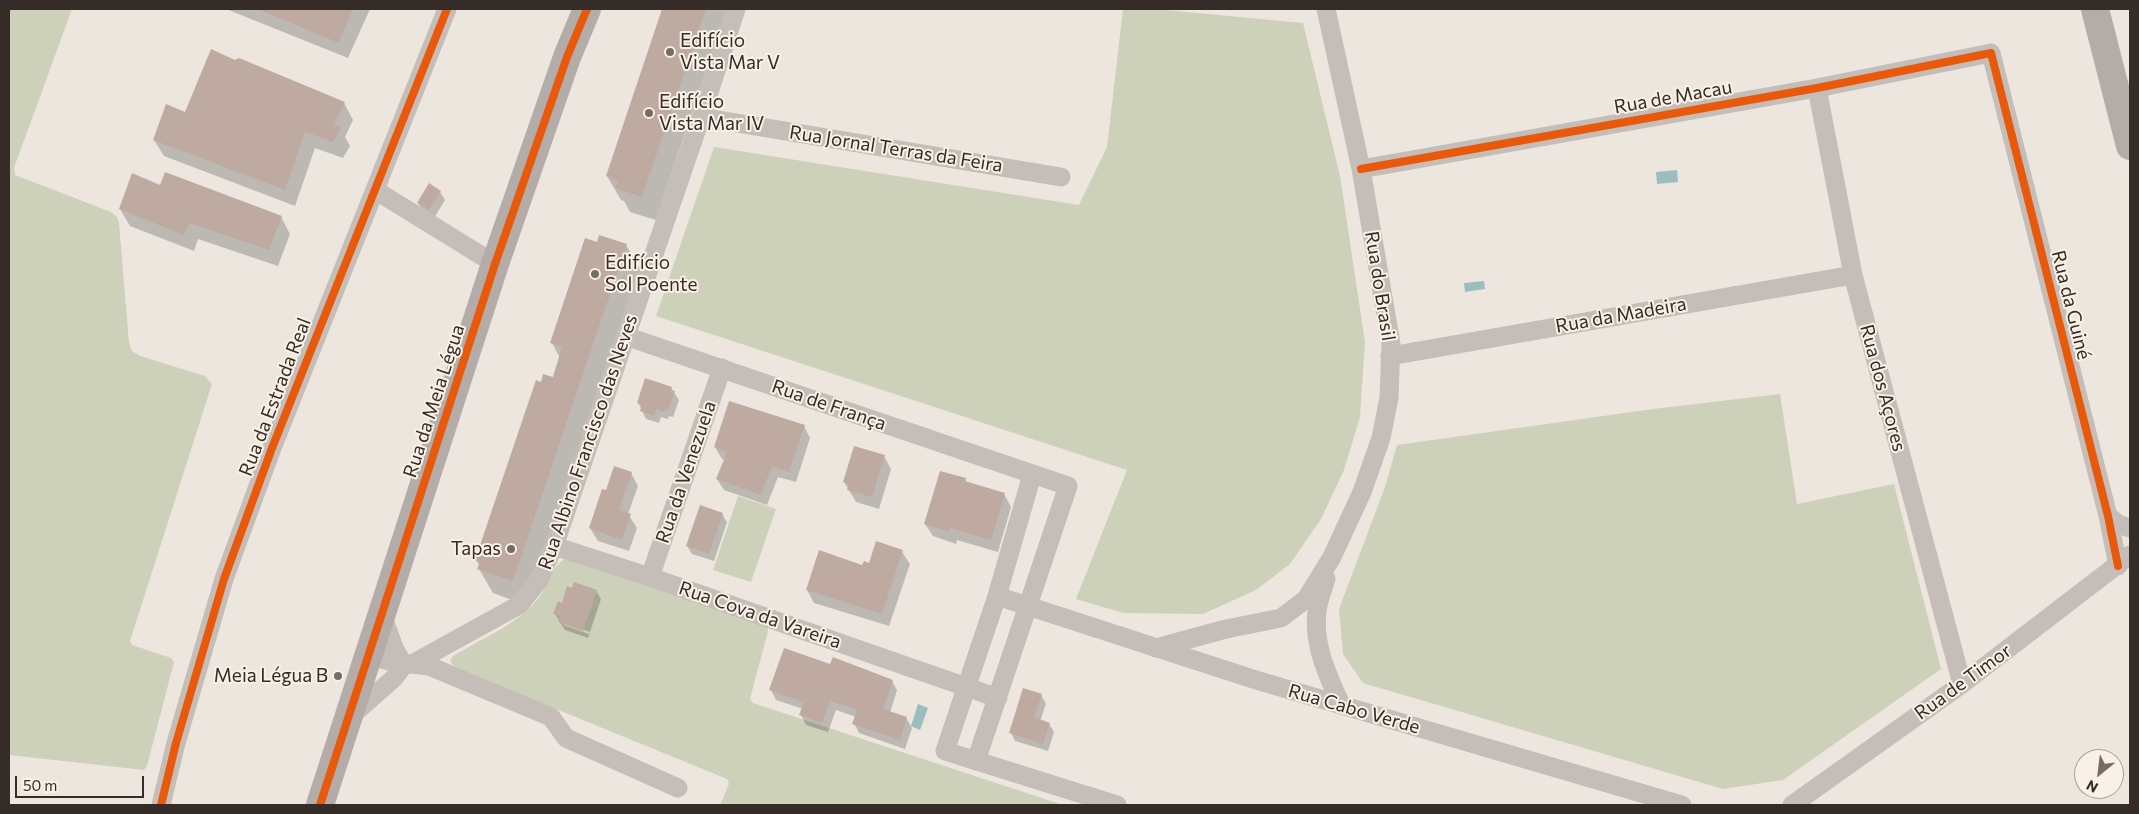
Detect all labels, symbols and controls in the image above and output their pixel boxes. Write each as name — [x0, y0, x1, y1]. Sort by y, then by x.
place label: Edifício Vista Mar V — [680, 30, 780, 74]
marker: Edifício Vista Mar V — [664, 46, 676, 58]
street label: Rua de Macau — [1612, 75, 1734, 119]
place label: Edifício Vista Mar IV — [659, 91, 764, 135]
marker: Edifício Vista Mar IV — [643, 107, 655, 119]
street label: Rua Jornal Terras da Feira — [788, 121, 1004, 177]
street label: Rua do Brasil — [1360, 230, 1400, 342]
street label: Rua da Guiné — [2046, 248, 2096, 362]
place label: Edifício Sol Poente — [605, 252, 697, 296]
marker: Edifício Sol Poente — [589, 268, 601, 280]
street label: Rua da Madeira — [1554, 292, 1688, 338]
street label: Rua Albino Francisco das Neves — [534, 311, 642, 573]
street label: Rua da Estrada Real — [234, 315, 316, 479]
street label: Rua da Meia Légua — [398, 322, 470, 480]
street label: Rua dos Açores — [1855, 322, 1911, 454]
street label: Rua de França — [769, 375, 889, 435]
street label: Rua da Venezuela — [651, 398, 721, 546]
place label: Tapas — [451, 538, 501, 560]
marker: Tapas — [505, 543, 517, 555]
street label: Rua Cova da Vareira — [676, 577, 844, 653]
street label: Rua de Timor — [1910, 639, 2016, 725]
place label: Meia Légua B — [214, 665, 328, 687]
marker: Meia Légua B — [332, 670, 344, 682]
street label: Rua Cabo Verde — [1285, 679, 1423, 739]
north arrow — [2074, 749, 2124, 799]
scale bar — [18, 766, 146, 798]
text: 50 m — [23, 776, 57, 794]
text: N — [2083, 777, 2101, 797]

